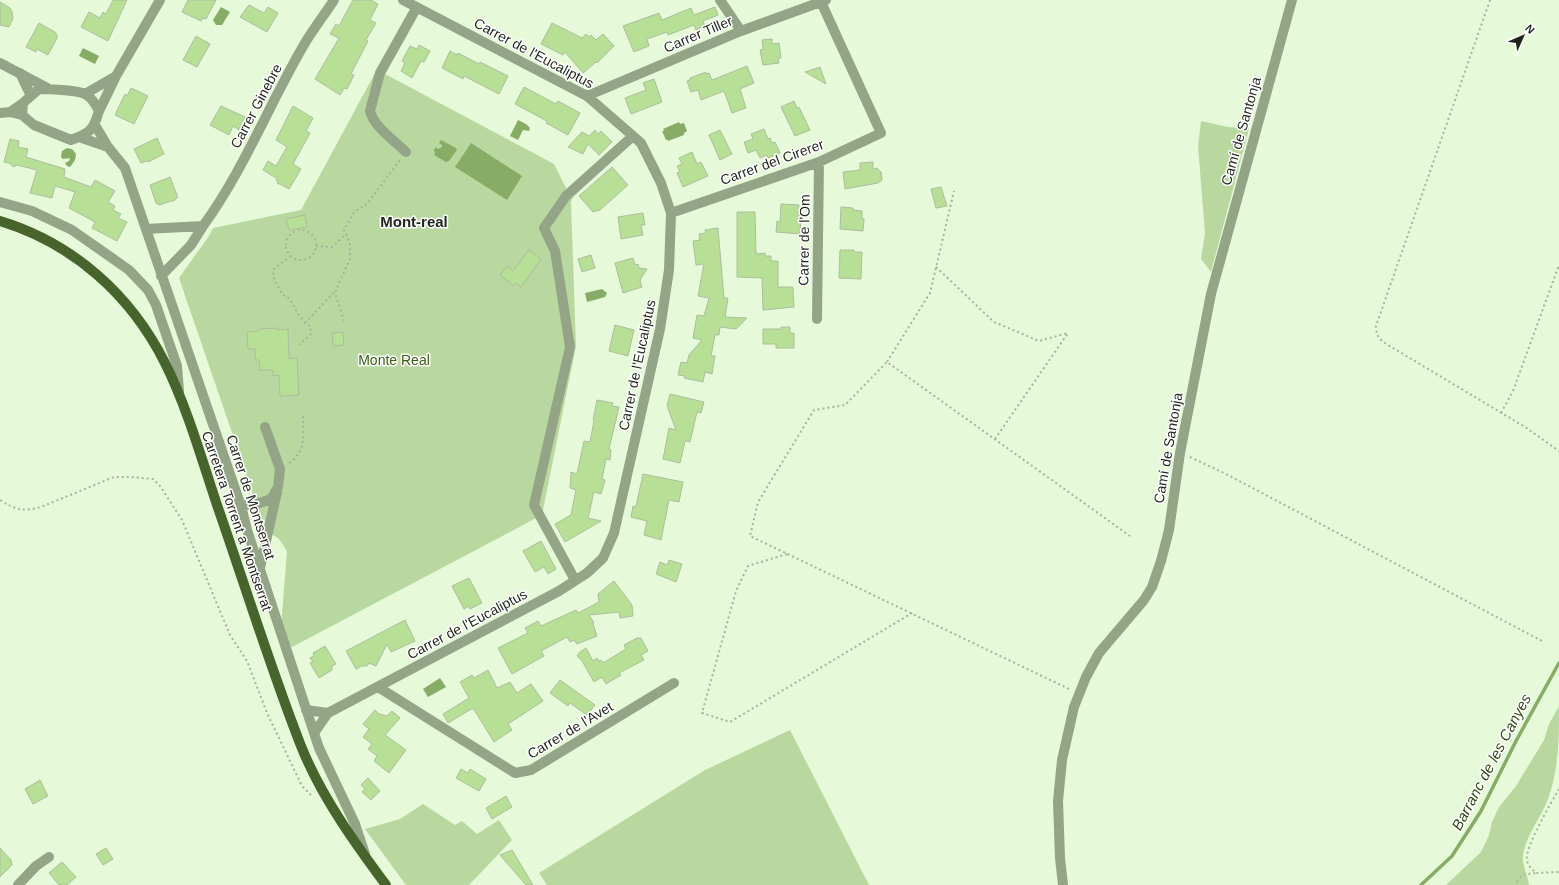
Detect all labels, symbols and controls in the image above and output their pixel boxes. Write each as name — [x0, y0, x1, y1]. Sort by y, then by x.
street label: Carrer Tiller — [661, 12, 735, 56]
street label: Carrer de l'Eucaliptus — [471, 15, 597, 91]
north arrow — [1503, 16, 1543, 56]
text: N — [1523, 22, 1537, 36]
street label: Carrer Ginebre — [227, 61, 285, 151]
street label: Camí de Santonja — [1218, 75, 1264, 187]
street label: Carrer del Cirerer — [718, 136, 826, 188]
street label: Carrer de l'Om — [795, 194, 813, 286]
district label: Mont-real — [380, 213, 448, 230]
street label: Carrer de l'Eucaliptus — [615, 298, 659, 432]
park label: Monte Real — [358, 352, 430, 368]
street label: Camí de Santonja — [1150, 391, 1186, 505]
street label: Carretera Torrent a Montserrat — [199, 429, 275, 613]
street label: Carrer de Montserrat — [223, 433, 279, 561]
street label: Carrer de l'Eucaliptus — [404, 586, 530, 662]
water label: Barranc de les Canyes — [1448, 691, 1534, 833]
street label: Carrer de l'Avet — [524, 698, 616, 762]

